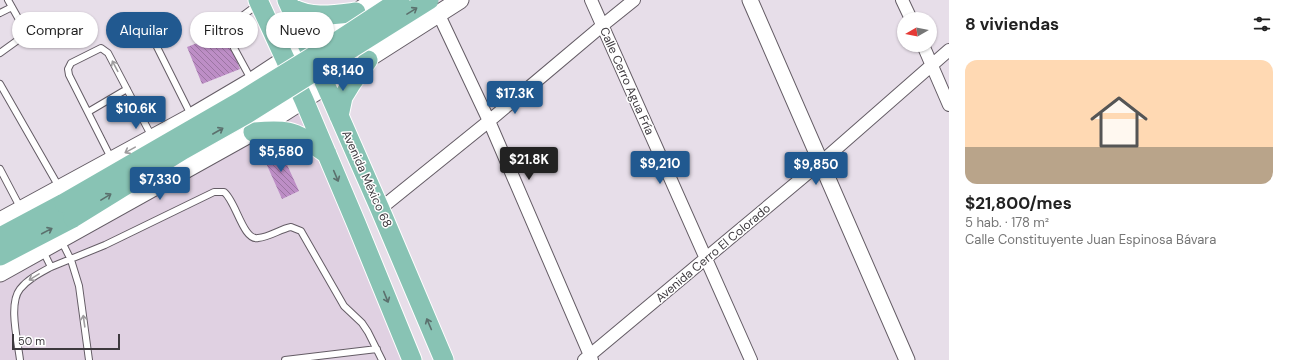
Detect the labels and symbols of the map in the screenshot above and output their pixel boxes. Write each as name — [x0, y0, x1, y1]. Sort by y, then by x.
one-way arrow — [406, 7, 417, 15]
north arrow — [897, 12, 937, 52]
street label: Calle Cerro Agua Fría — [596, 25, 658, 137]
pin: $8,140 — [310, 58, 376, 92]
one-way arrow — [110, 61, 118, 73]
pin: $17.3K — [482, 81, 548, 115]
pin: $10.6K — [103, 96, 169, 130]
one-way arrow — [212, 126, 224, 134]
street label: Avenida México 68 — [338, 128, 396, 230]
pin: $5,580 — [248, 139, 314, 173]
one-way arrow — [125, 147, 137, 155]
pin: $21.8K — [496, 147, 562, 181]
pin: $9,210 — [627, 151, 693, 185]
pin: $9,850 — [783, 152, 849, 186]
pin: $7,330 — [127, 167, 193, 201]
one-way arrow — [333, 170, 341, 182]
one-way arrow — [100, 193, 112, 201]
street label: Avenida Cerro El Colorado — [652, 200, 774, 306]
one-way arrow — [41, 227, 53, 235]
one-way arrow — [28, 274, 40, 282]
one-way arrow — [383, 290, 390, 302]
one-way arrow — [80, 315, 88, 328]
one-way arrow — [424, 319, 432, 331]
scale bar — [12, 332, 120, 351]

